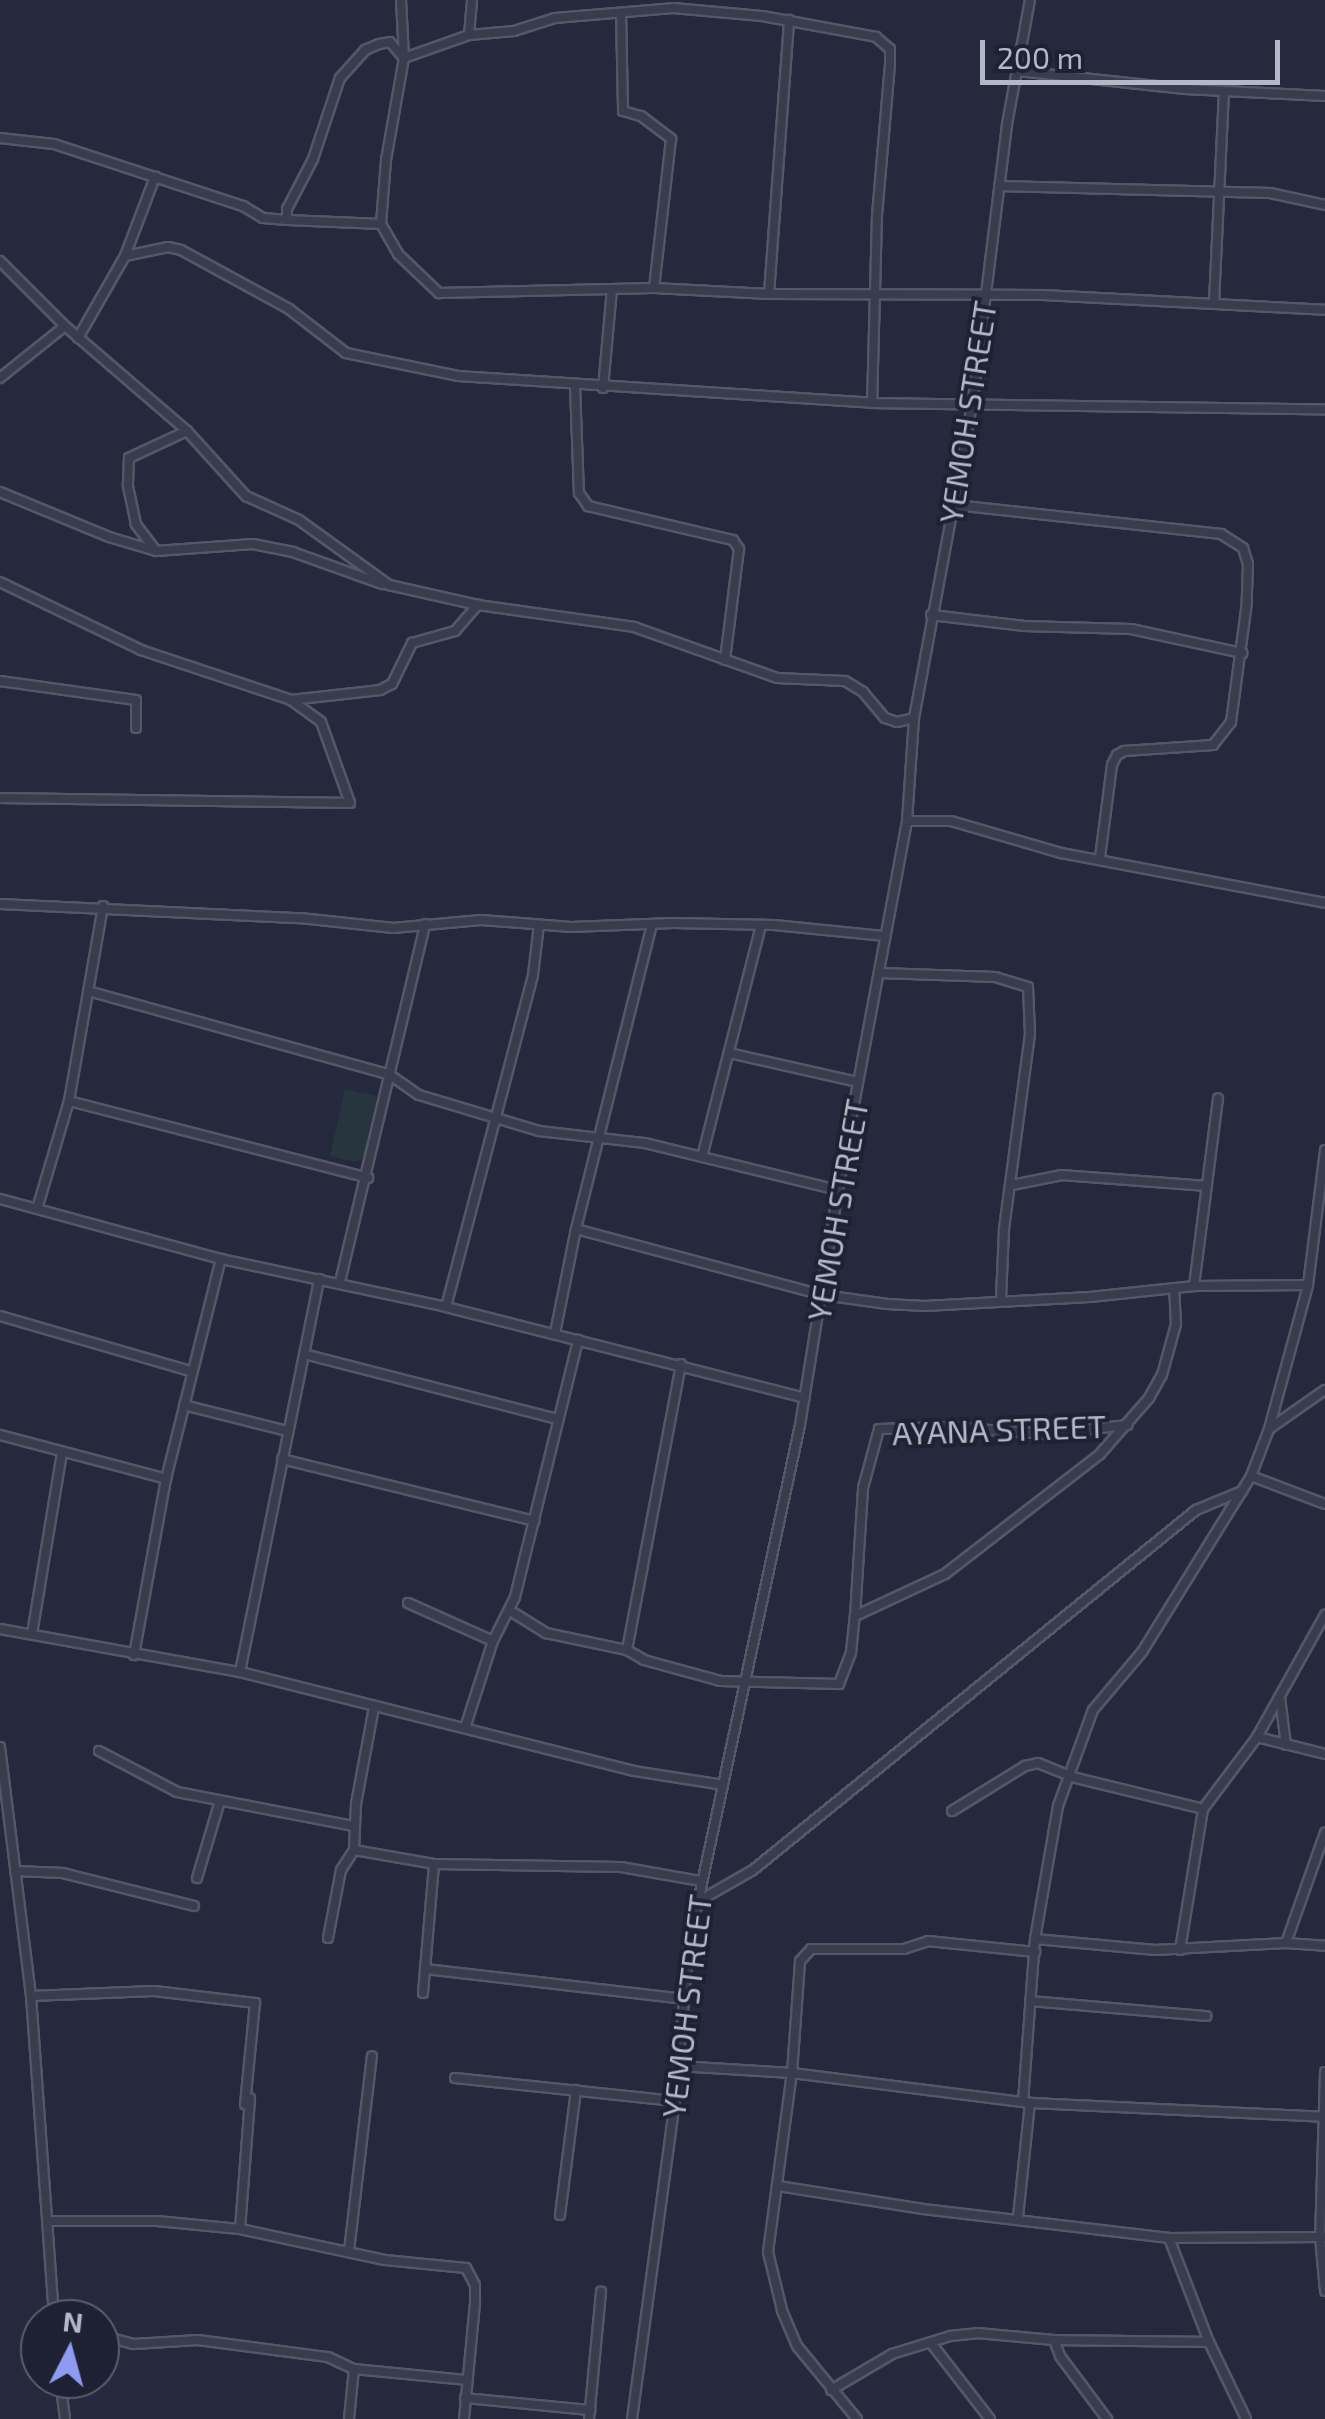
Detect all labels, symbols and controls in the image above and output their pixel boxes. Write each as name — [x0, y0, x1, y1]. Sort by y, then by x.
scale bar — [985, 20, 1285, 82]
text: 200 m — [997, 39, 1083, 75]
street label: YEMOH STREET — [930, 298, 1004, 526]
street label: YEMOH STREET — [799, 1096, 875, 1324]
street label: AYANA STREET — [891, 1406, 1107, 1452]
street label: YEMOH STREET — [653, 1892, 719, 2120]
north arrow — [20, 2299, 120, 2399]
text: N — [61, 2303, 85, 2339]

